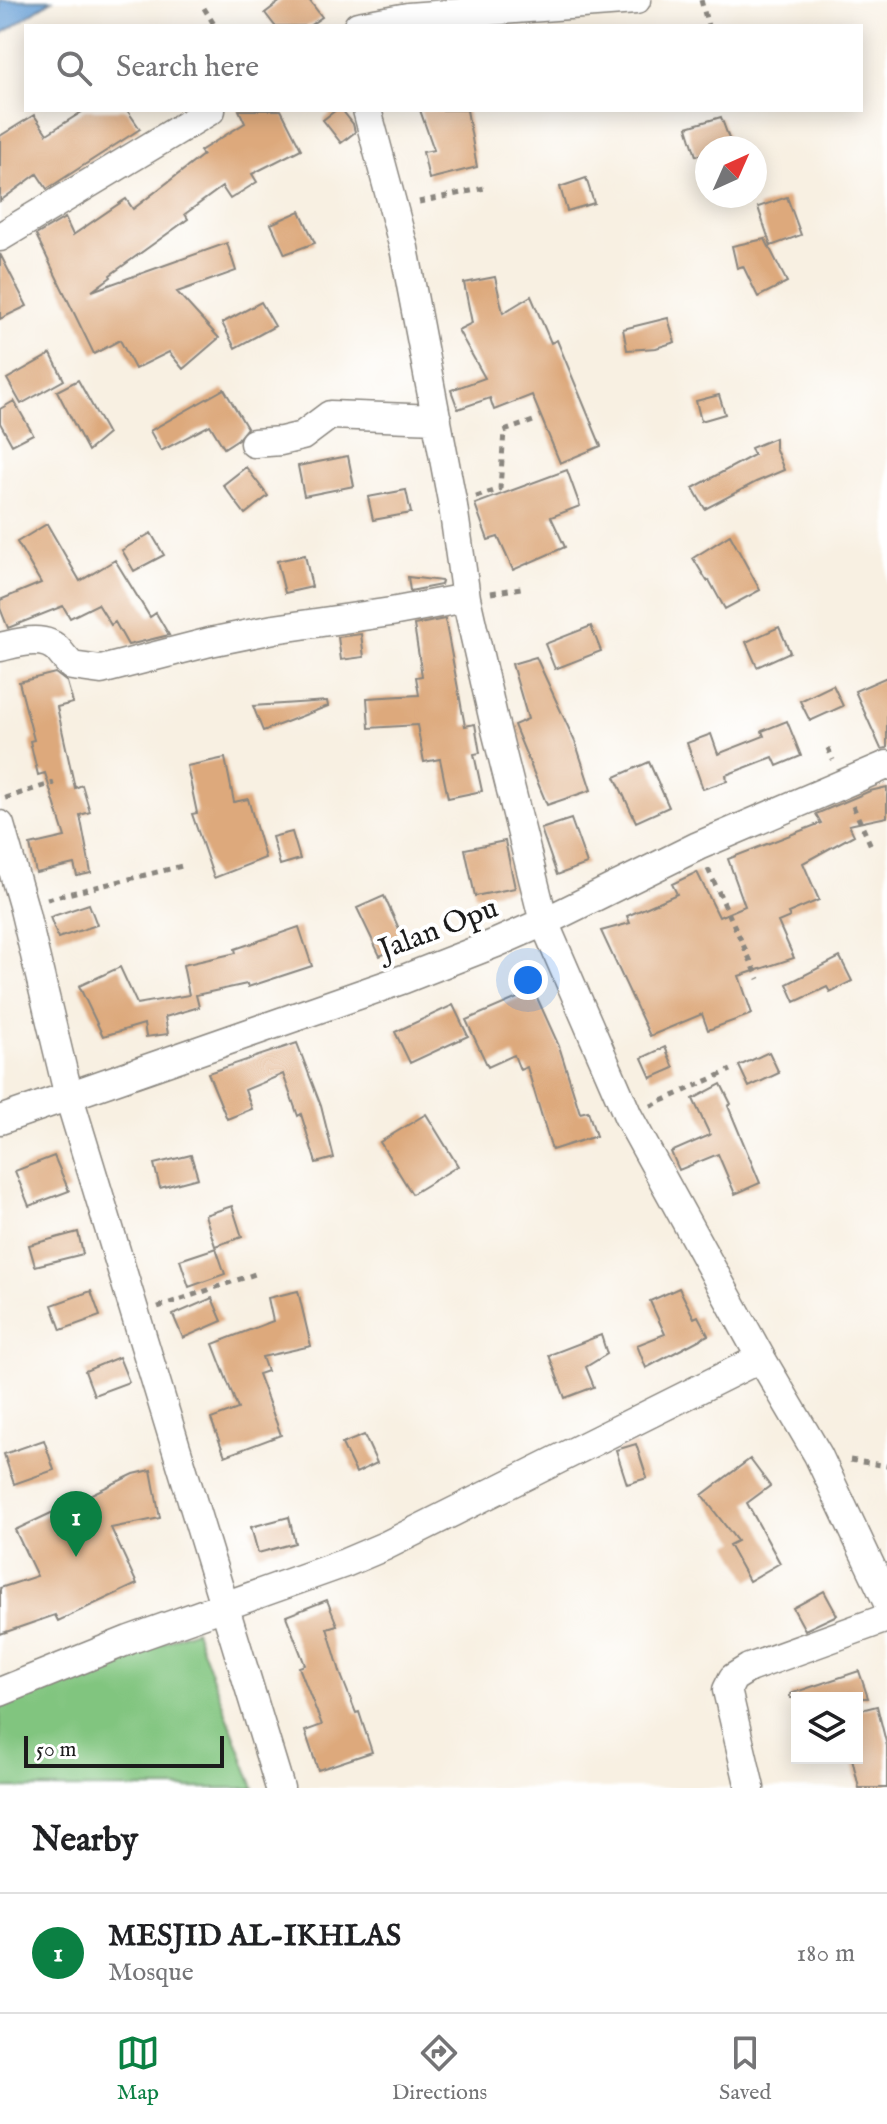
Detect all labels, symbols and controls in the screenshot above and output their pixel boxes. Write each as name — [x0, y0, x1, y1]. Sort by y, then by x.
search box — [24, 24, 863, 112]
icon: search — [52, 46, 96, 90]
text: Search here — [116, 49, 259, 87]
north arrow — [695, 136, 767, 208]
street label: Jalan Opu — [371, 890, 504, 971]
your location — [508, 960, 548, 1000]
pin: 1 — [50, 1491, 102, 1557]
map controls — [791, 1692, 863, 1764]
button: layers — [791, 1692, 863, 1764]
scale bar — [24, 1732, 224, 1768]
text: 50 m — [36, 1736, 77, 1764]
text: Nearby — [32, 1819, 138, 1862]
text: MESJID AL-IKHLAS — [108, 1918, 401, 1956]
text: 1 — [53, 1937, 63, 1970]
text: 180 m — [797, 1937, 855, 1970]
text: Mosque — [108, 1956, 194, 1989]
tab: Map — [116, 2031, 160, 2107]
tab: Directions — [392, 2031, 487, 2107]
tab: Saved — [719, 2031, 771, 2107]

